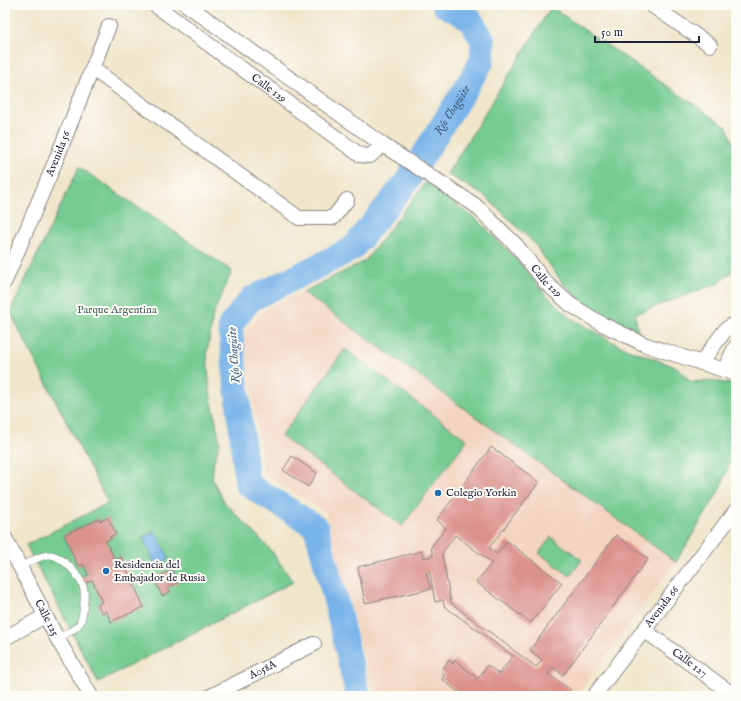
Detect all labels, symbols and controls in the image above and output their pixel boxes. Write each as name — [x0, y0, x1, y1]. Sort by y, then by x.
scale bar — [595, 18, 699, 44]
text: 50 m — [601, 25, 623, 40]
street label: Calle 129 — [248, 71, 289, 106]
water label: Río Chagüite — [431, 82, 473, 138]
street label: Avenida 56 — [43, 129, 74, 179]
street label: Calle 129 — [527, 262, 565, 301]
park label: Parque Argentina — [77, 303, 157, 317]
water label: Río Chagüite — [225, 326, 244, 383]
place label: Colegio Yorkin — [446, 486, 516, 500]
marker: Colegio Yorkin — [433, 488, 443, 498]
place label: Residencia del Embajador de Rusia — [114, 558, 205, 585]
marker: Residencia del Embajador de Rusia — [101, 566, 111, 576]
street label: Avenida 66 — [641, 583, 682, 631]
street label: Calle 125 — [31, 597, 62, 639]
street label: Calle 127 — [669, 645, 710, 680]
street label: A058A — [246, 657, 279, 683]

